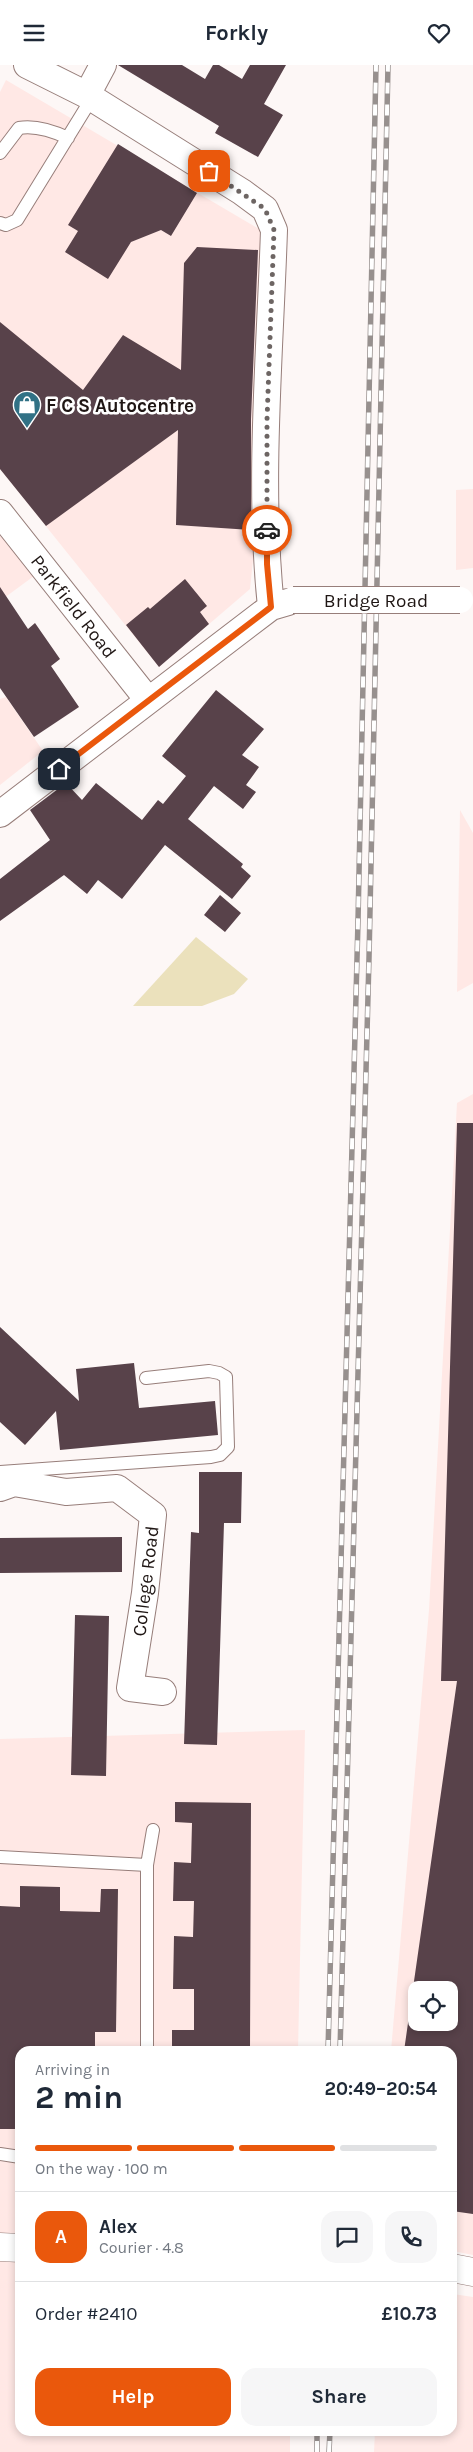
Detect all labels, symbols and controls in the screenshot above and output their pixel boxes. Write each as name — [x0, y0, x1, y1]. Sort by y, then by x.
icon: menu — [20, 19, 48, 47]
icon: heart — [425, 19, 453, 47]
text: Forkly — [205, 20, 268, 46]
pin — [188, 150, 230, 192]
icon: bag — [195, 157, 223, 185]
shop icon: F C S Autocentre — [12, 390, 42, 429]
place label: F C S Autocentre — [46, 395, 194, 417]
courier — [242, 505, 292, 555]
icon: car — [253, 516, 281, 544]
street label: Parkfield Road — [26, 550, 120, 663]
street label: Bridge Road — [324, 590, 428, 612]
pin — [38, 748, 80, 790]
icon: home — [45, 755, 73, 783]
street label: College Road — [128, 1525, 164, 1638]
map controls — [408, 1981, 458, 2031]
button: locate — [408, 1981, 458, 2031]
text: Arriving in — [35, 2060, 110, 2079]
text: 20:49–20:54 — [325, 2078, 437, 2100]
text: 2 min — [35, 2079, 123, 2116]
text: On the way · 100 m — [35, 2159, 168, 2178]
button: chat — [321, 2211, 373, 2263]
button: phone — [385, 2211, 437, 2263]
text: Alex — [99, 2216, 137, 2238]
text: A — [55, 2226, 67, 2248]
text: Courier · 4.8 — [99, 2238, 184, 2257]
text: Order #2410 — [35, 2303, 138, 2325]
text: £10.73 — [381, 2303, 437, 2325]
button: Help — [35, 2368, 231, 2426]
button: Share — [241, 2368, 437, 2426]

